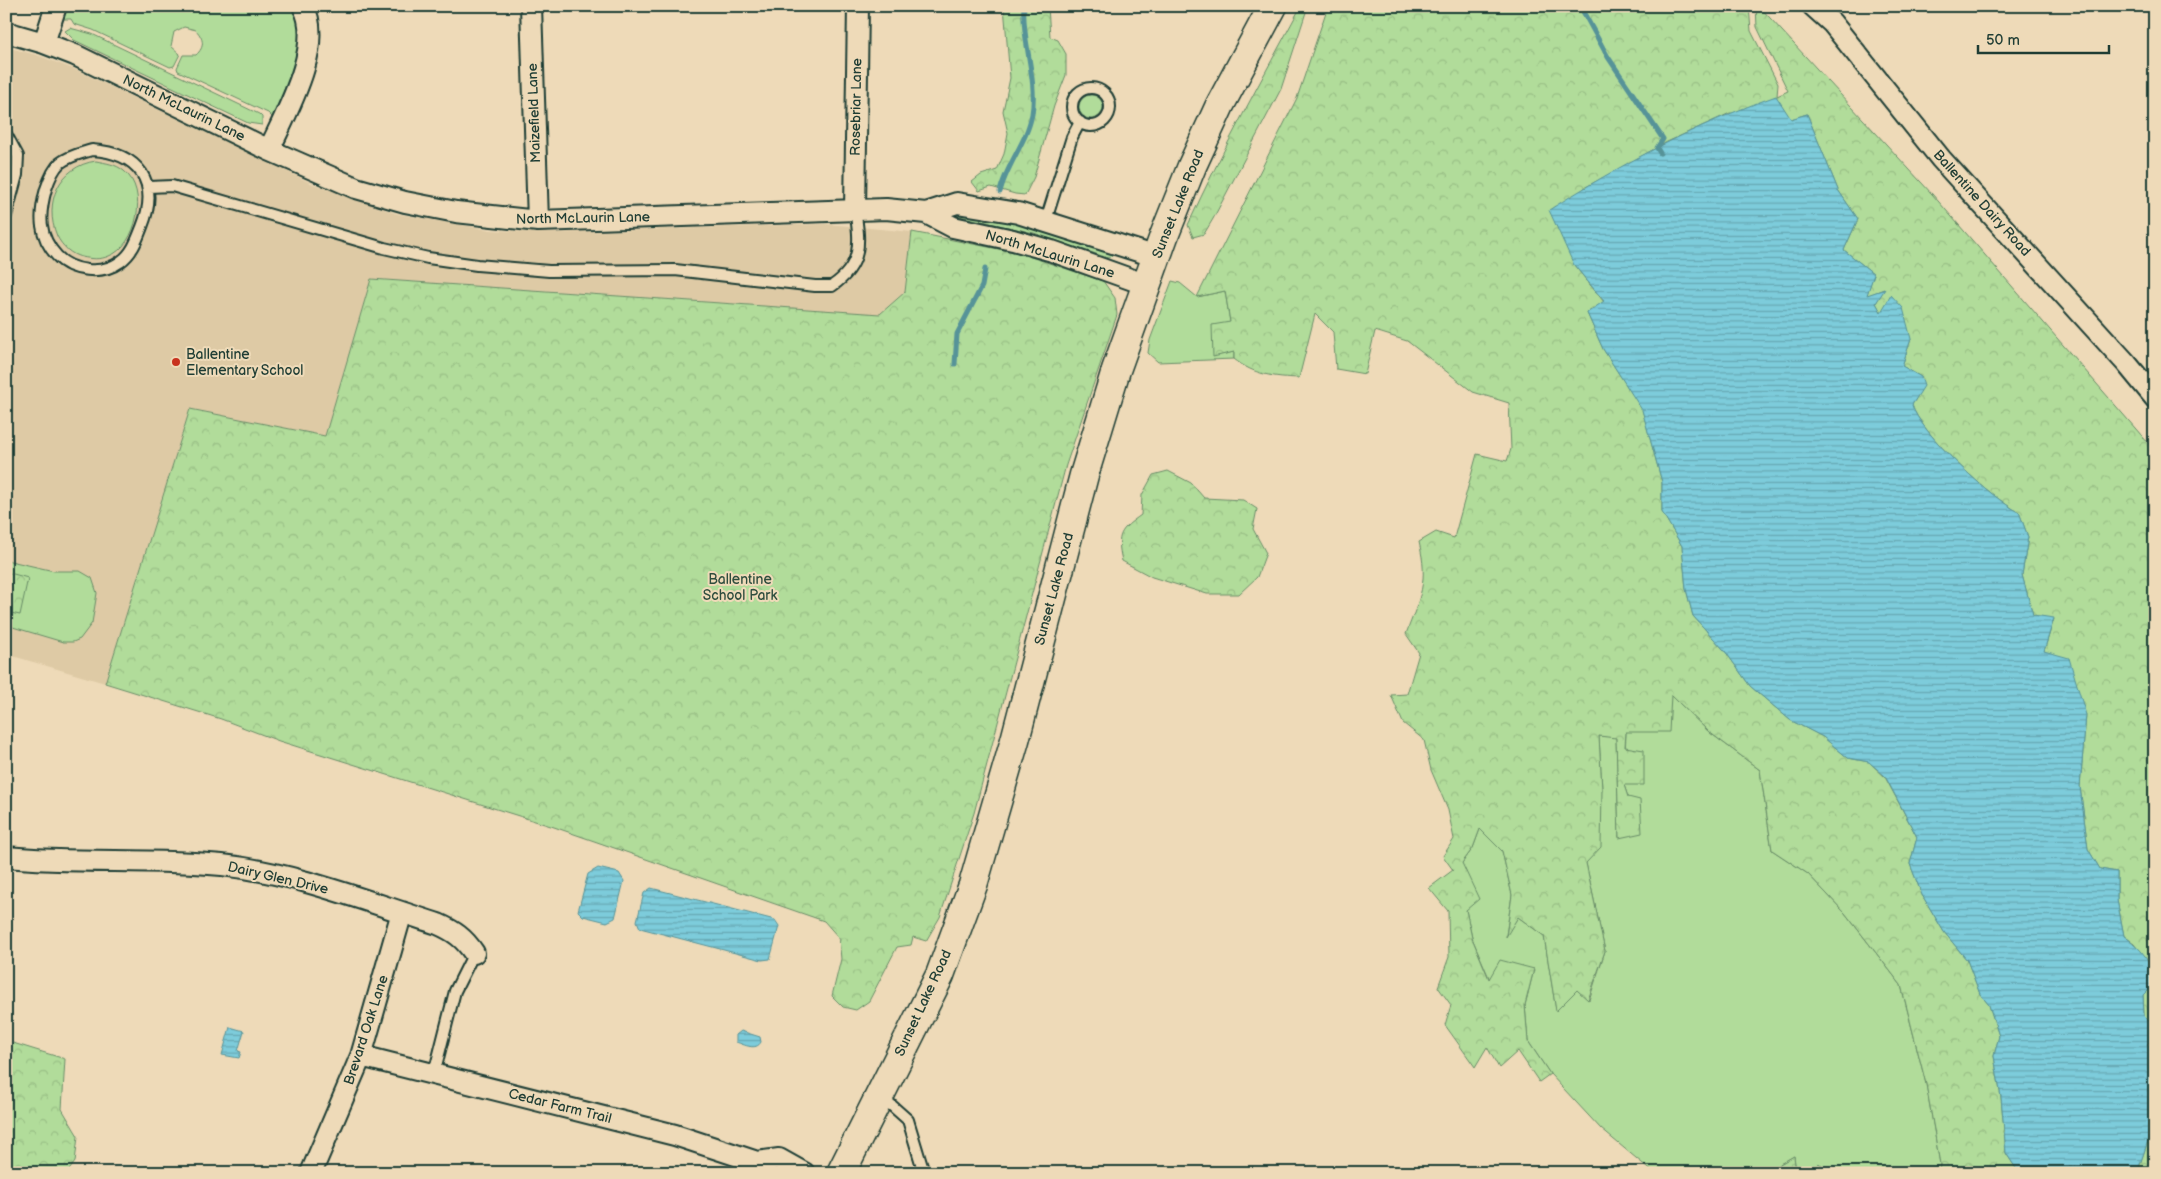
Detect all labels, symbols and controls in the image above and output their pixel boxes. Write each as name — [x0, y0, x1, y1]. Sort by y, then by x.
scale bar — [1978, 22, 2110, 54]
text: 50 m — [1986, 31, 2020, 50]
street label: Rosebriar Lane — [847, 58, 865, 156]
street label: Maizefield Lane — [524, 63, 544, 163]
street label: North McLaurin Lane — [120, 71, 248, 145]
street label: Ballentine Dairy Road — [1930, 146, 2034, 260]
street label: Sunset Lake Road — [1148, 147, 1208, 261]
street label: North McLaurin Lane — [516, 208, 650, 228]
street label: North McLaurin Lane — [983, 226, 1117, 282]
place label: Ballentine Elementary School — [186, 346, 304, 379]
marker: Ballentine Elementary School — [170, 356, 182, 368]
street label: Sunset Lake Road — [1031, 531, 1077, 647]
park label: Ballentine School Park — [703, 571, 777, 604]
street label: Dairy Glen Drive — [226, 858, 330, 898]
street label: Sunset Lake Road — [891, 947, 955, 1059]
street label: Brevard Oak Lane — [340, 973, 392, 1087]
street label: Cedar Farm Trail — [507, 1085, 613, 1127]

